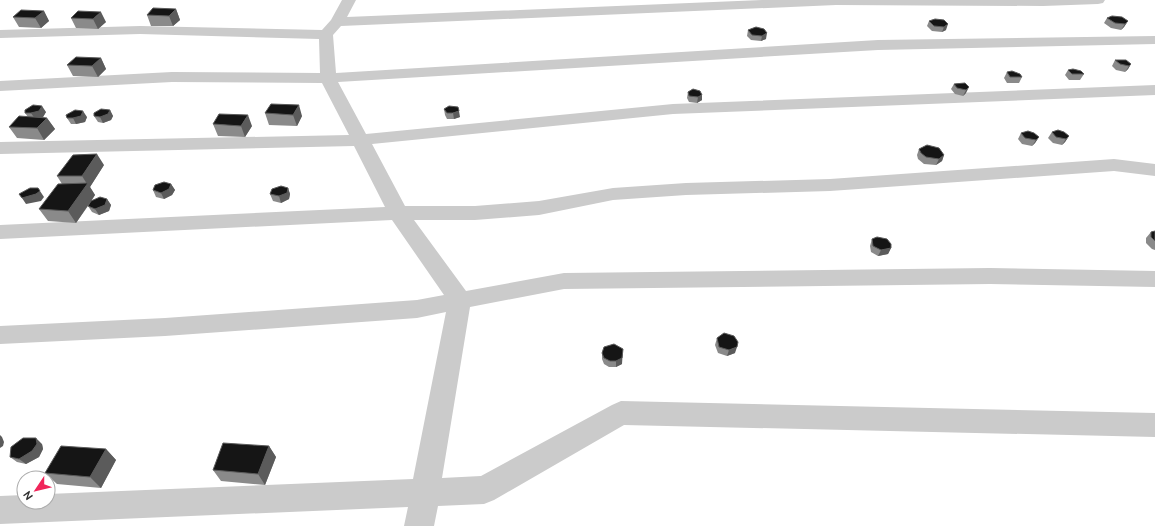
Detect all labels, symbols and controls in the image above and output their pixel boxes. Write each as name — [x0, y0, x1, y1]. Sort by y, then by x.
north arrow — [16, 470, 56, 510]
text: N — [21, 489, 35, 503]

